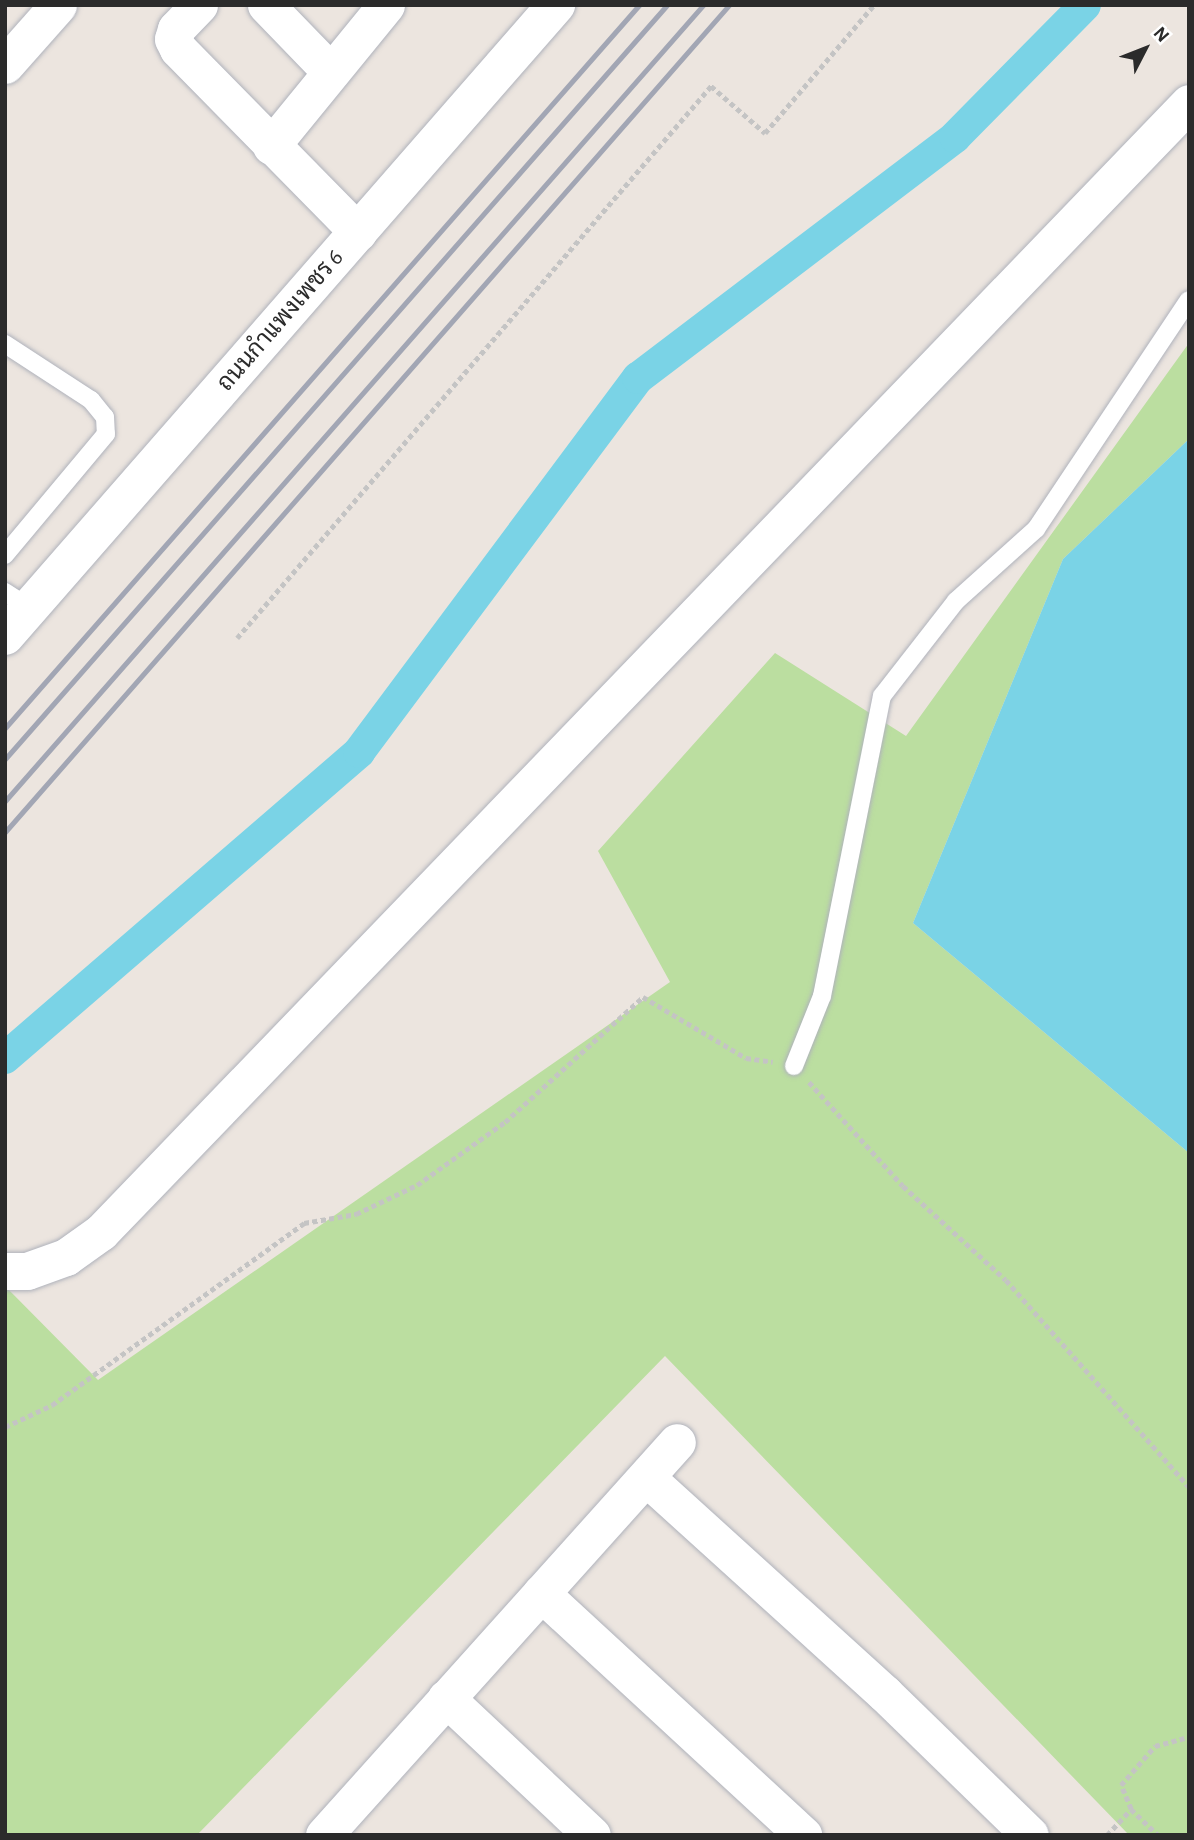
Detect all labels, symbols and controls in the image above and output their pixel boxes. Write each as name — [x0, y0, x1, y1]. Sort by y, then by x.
north arrow — [1110, 14, 1180, 84]
text: N — [1149, 23, 1172, 46]
street label: ถนนกำแพงเพชร 6 — [212, 244, 350, 398]

